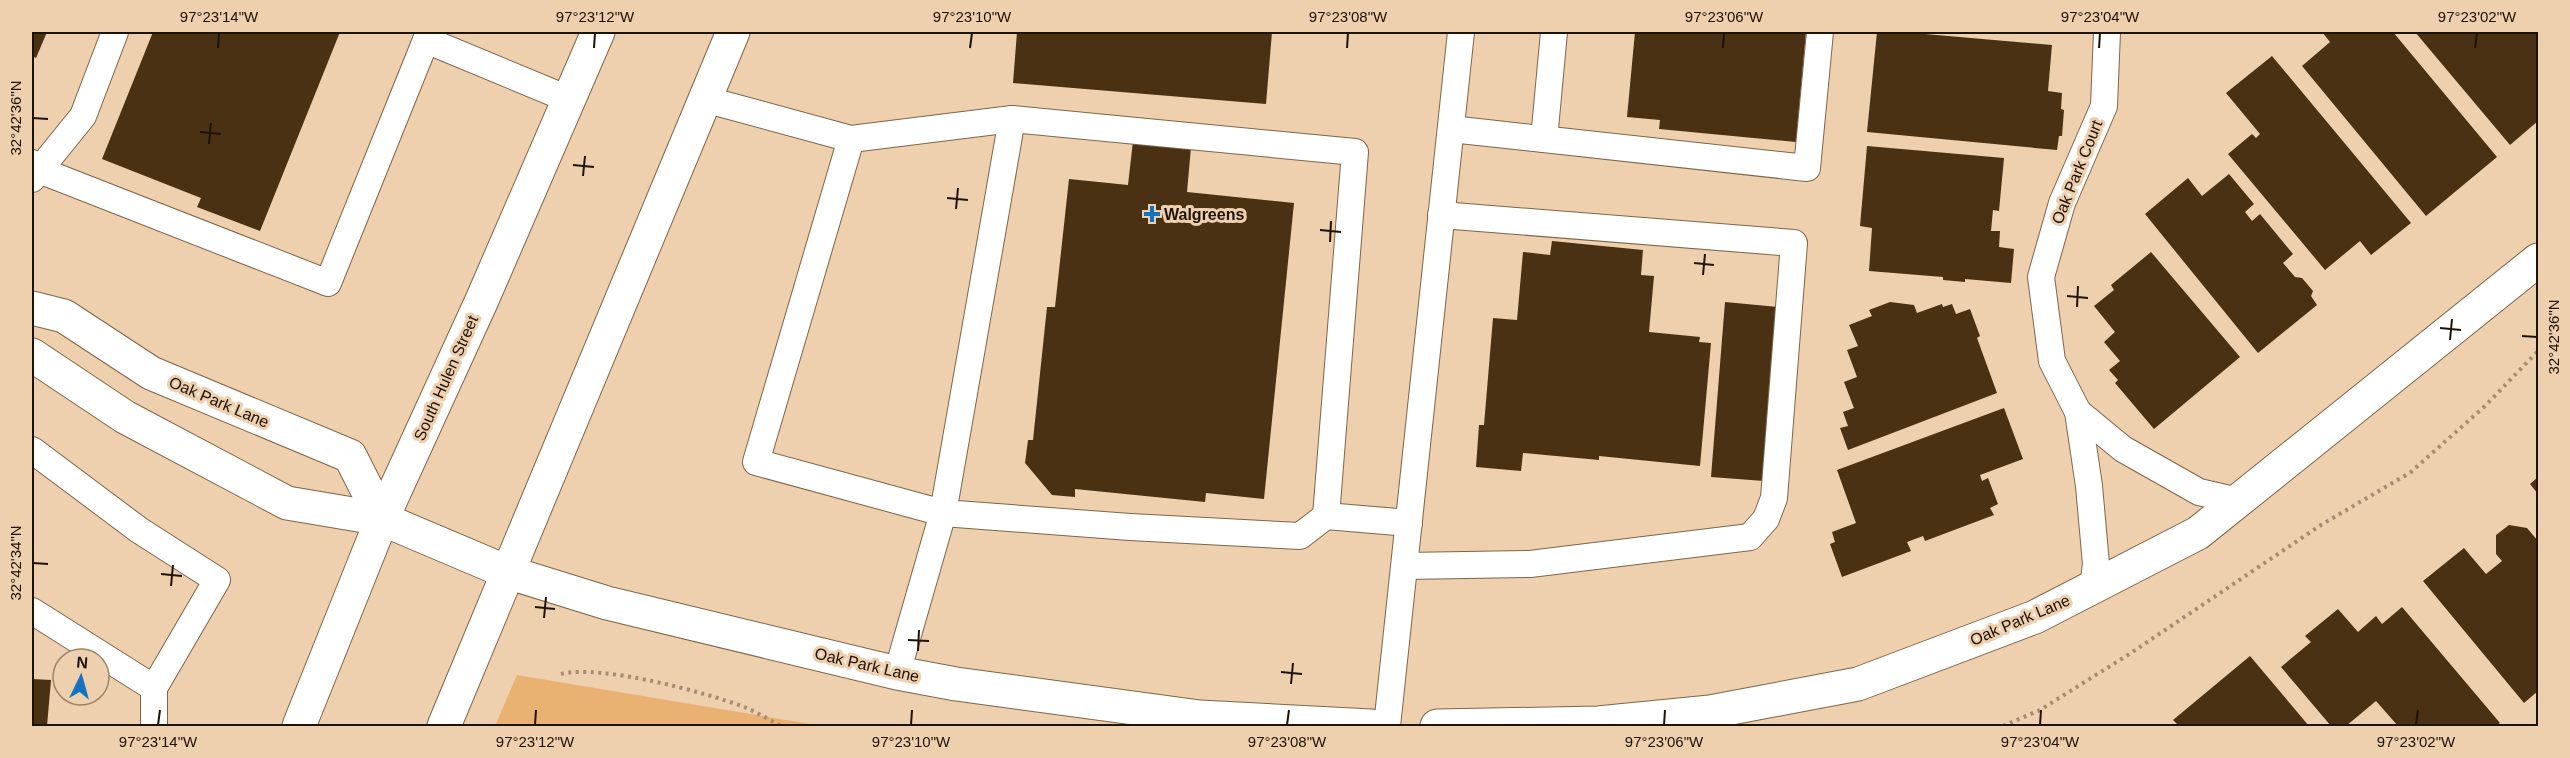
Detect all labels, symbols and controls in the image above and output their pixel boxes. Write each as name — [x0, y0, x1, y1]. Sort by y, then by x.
text: 97°23'14"W — [180, 8, 259, 25]
text: 97°23'12"W — [556, 8, 635, 25]
text: 97°23'10"W — [933, 8, 1012, 25]
text: 97°23'08"W — [1309, 8, 1388, 25]
text: 97°23'06"W — [1685, 8, 1764, 25]
text: 97°23'04"W — [2061, 8, 2140, 25]
text: 97°23'02"W — [2438, 8, 2517, 25]
text: 32°42'36"N — [7, 80, 24, 156]
street label: Oak Park Court — [2048, 117, 2106, 226]
place label: Walgreens — [1164, 206, 1244, 223]
marker: Walgreens — [1145, 207, 1159, 221]
text: 32°42'36"N — [2545, 299, 2562, 375]
street label: South Hulen Street — [411, 312, 481, 443]
street label: Oak Park Lane — [167, 373, 272, 431]
text: 32°42'34"N — [7, 525, 24, 601]
street label: Oak Park Lane — [1968, 591, 2073, 649]
street label: Oak Park Lane — [813, 645, 921, 685]
north arrow — [51, 647, 111, 707]
text: N — [76, 654, 89, 672]
text: 97°23'14"W — [119, 733, 198, 750]
text: 97°23'12"W — [496, 733, 575, 750]
text: 97°23'10"W — [872, 733, 951, 750]
text: 97°23'08"W — [1248, 733, 1327, 750]
text: 97°23'06"W — [1625, 733, 1704, 750]
text: 97°23'04"W — [2001, 733, 2080, 750]
text: 97°23'02"W — [2377, 733, 2456, 750]

